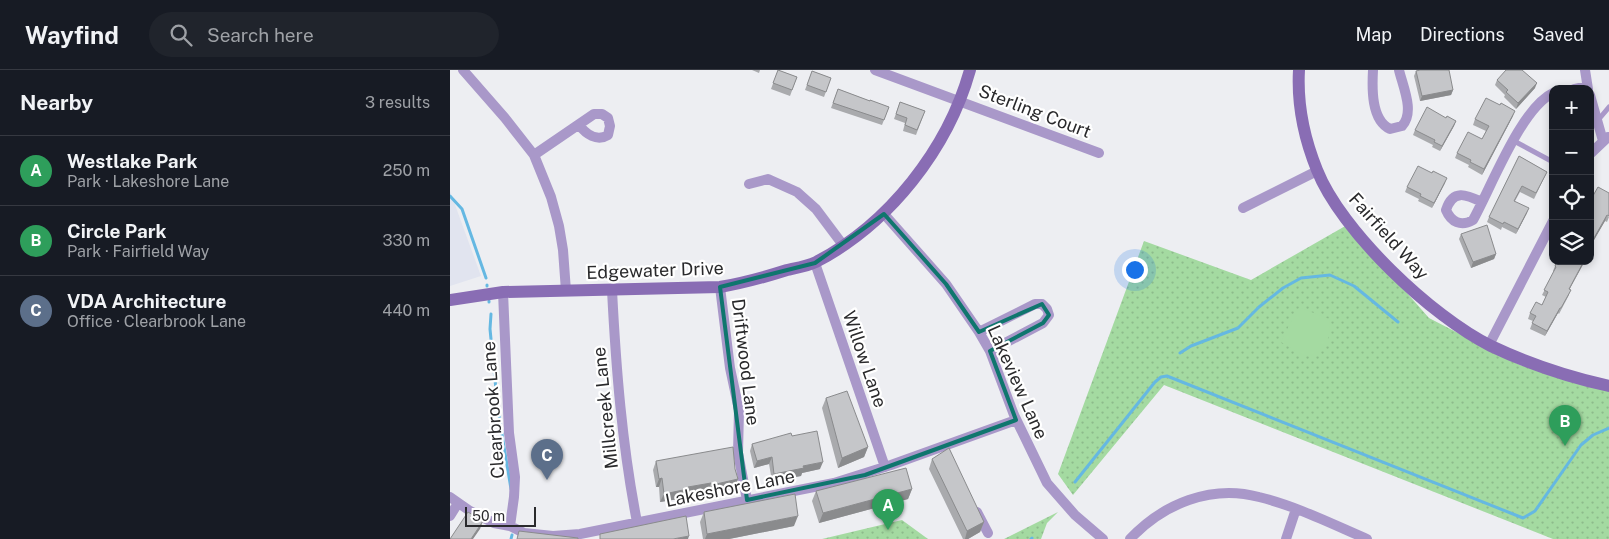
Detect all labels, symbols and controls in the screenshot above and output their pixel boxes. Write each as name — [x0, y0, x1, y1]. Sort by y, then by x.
search box — [149, 12, 499, 57]
text: Wayfind — [25, 21, 119, 49]
icon: search — [167, 21, 195, 49]
text: Search here — [207, 24, 314, 46]
text: Map — [1355, 24, 1392, 45]
text: Directions — [1420, 24, 1505, 45]
text: Saved — [1533, 24, 1584, 45]
street label: Sterling Court — [976, 80, 1094, 142]
map controls — [1549, 85, 1594, 265]
button: + — [1549, 85, 1594, 130]
text: Nearby — [20, 90, 93, 115]
text: 3 results — [365, 93, 430, 112]
button: − — [1549, 130, 1594, 175]
text: Westlake Park — [67, 150, 197, 172]
text: A — [30, 161, 42, 180]
text: 250 m — [383, 161, 430, 180]
text: Park · Lakeshore Lane — [67, 172, 229, 191]
button: locate — [1549, 175, 1594, 220]
street label: Fairfield Way — [1345, 188, 1434, 284]
text: Circle Park — [67, 220, 167, 242]
button: layers — [1549, 220, 1594, 265]
text: B — [31, 231, 41, 250]
text: 330 m — [383, 231, 430, 250]
text: Park · Fairfield Way — [67, 242, 209, 261]
street label: Edgewater Drive — [586, 257, 724, 283]
your location — [1122, 257, 1148, 283]
text: VDA Architecture — [67, 290, 226, 312]
street label: Driftwood Lane — [728, 297, 764, 427]
text: C — [30, 301, 42, 320]
text: 440 m — [382, 301, 430, 320]
street label: Willow Lane — [839, 308, 891, 410]
text: Office · Clearbrook Lane — [67, 312, 246, 331]
street label: Lakeview Lane — [984, 322, 1052, 442]
street label: Clearbrook Lane — [478, 341, 508, 479]
street label: Millcreek Lane — [588, 346, 622, 470]
pin: B — [1549, 405, 1581, 446]
pin: C — [531, 439, 563, 480]
street label: Lakeshore Lane — [663, 465, 797, 511]
pin: A — [872, 489, 904, 530]
scale bar — [465, 504, 536, 527]
text: 50 m — [472, 508, 505, 524]

